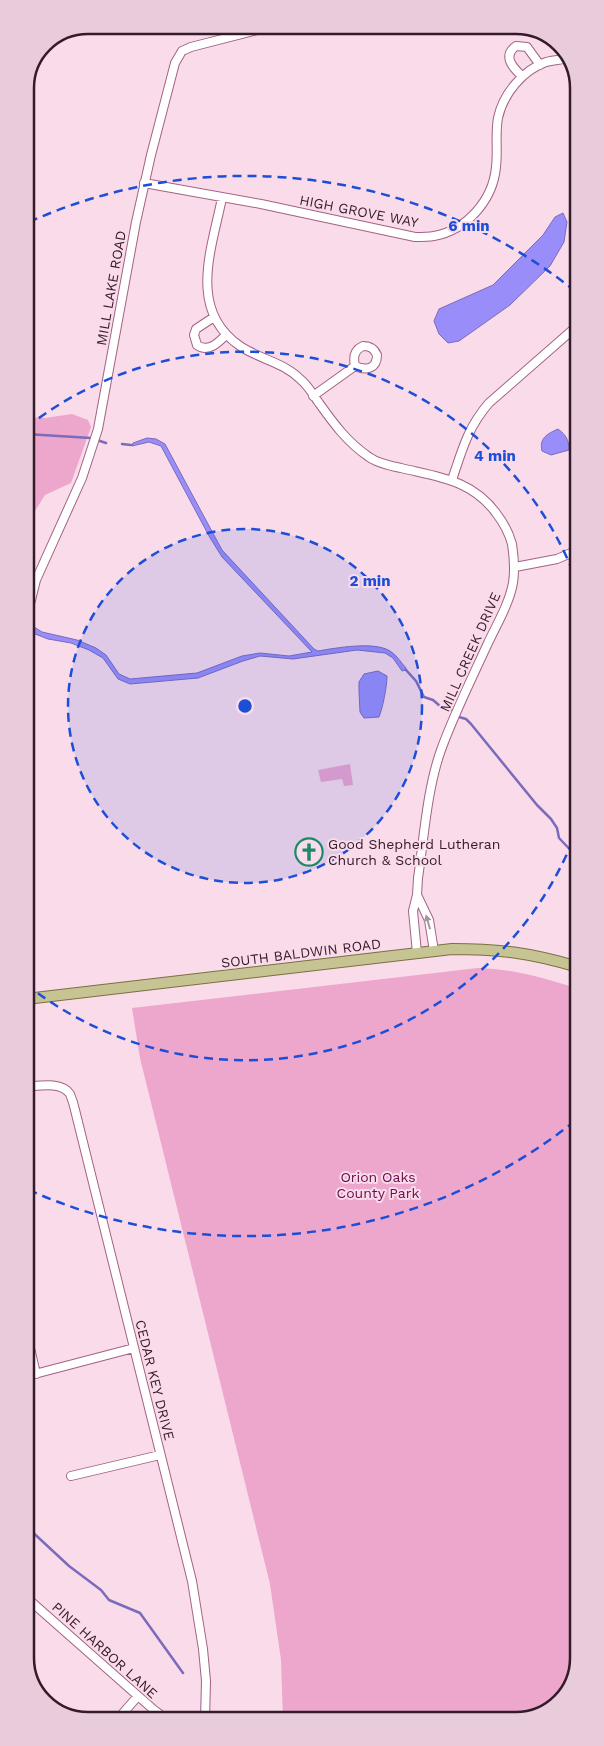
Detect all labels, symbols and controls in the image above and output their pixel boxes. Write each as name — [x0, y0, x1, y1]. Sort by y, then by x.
street label: HIGH GROVE WAY — [298, 192, 420, 230]
text: 6 min — [448, 217, 490, 235]
street label: MILL LAKE ROAD — [93, 229, 129, 347]
text: 4 min — [474, 447, 516, 465]
text: 2 min — [349, 572, 391, 590]
street label: MILL CREEK DRIVE — [436, 590, 504, 714]
centre of rings — [236, 697, 254, 715]
place label: Good Shepherd Lutheran Church & School — [328, 836, 500, 868]
church icon: Good Shepherd Lutheran Church & School — [294, 837, 324, 867]
one-way arrow — [424, 914, 432, 930]
street label: SOUTH BALDWIN ROAD — [220, 935, 382, 971]
park label: Orion Oaks County Park — [337, 1169, 419, 1201]
street label: CEDAR KEY DRIVE — [132, 1318, 178, 1442]
street label: PINE HARBOR LANE — [49, 1599, 161, 1701]

